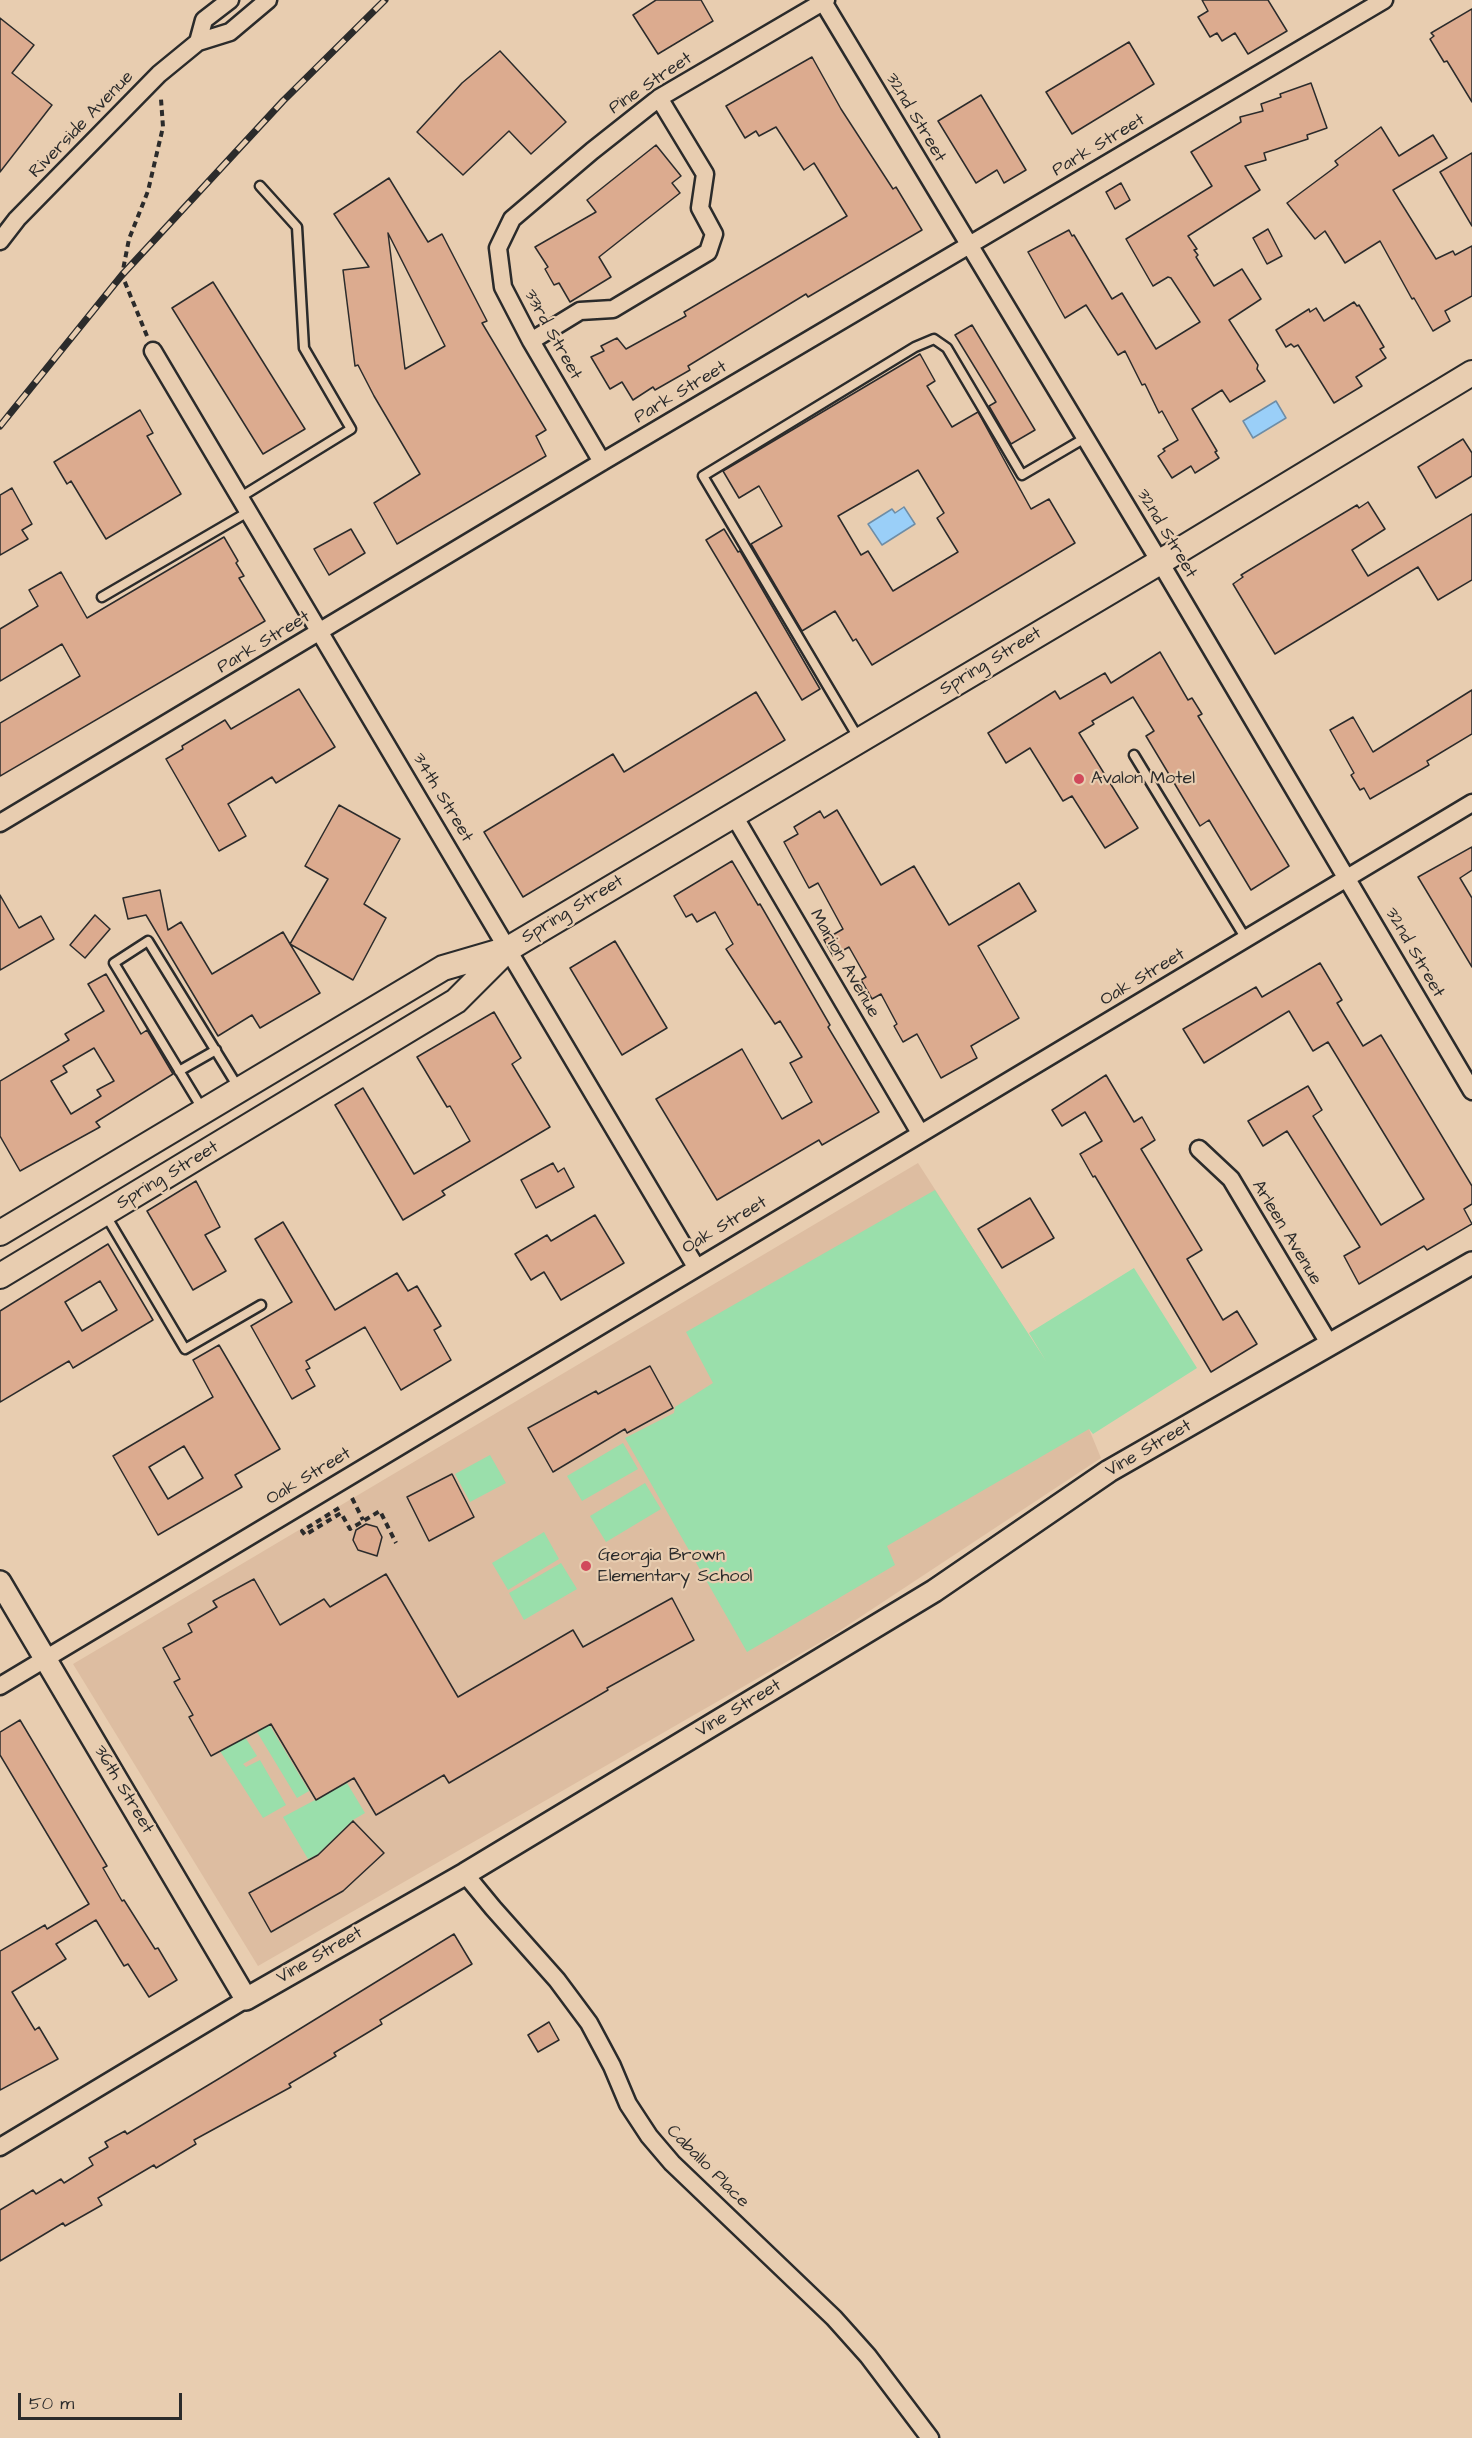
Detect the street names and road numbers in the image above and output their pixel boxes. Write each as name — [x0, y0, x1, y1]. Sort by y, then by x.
street label: Pine Street — [605, 48, 697, 120]
street label: Riverside Avenue — [25, 67, 139, 183]
street label: 32nd Street — [880, 69, 950, 167]
street label: Park Street — [1049, 110, 1149, 182]
street label: 33rd Street — [518, 286, 586, 384]
street label: Park Street — [631, 357, 731, 429]
street label: 32nd Street — [1131, 485, 1201, 583]
street label: Park Street — [214, 607, 314, 679]
street label: Spring Street — [936, 623, 1046, 701]
street label: 34th Street — [407, 749, 477, 847]
street label: Spring Street — [518, 871, 628, 949]
street label: 32nd Street — [1380, 904, 1448, 1002]
street label: Marion Avenue — [804, 906, 884, 1022]
street label: Oak Street — [1097, 944, 1189, 1012]
street label: Spring Street — [113, 1137, 223, 1215]
street label: Arleen Avenue — [1246, 1177, 1326, 1289]
street label: Oak Street — [679, 1192, 771, 1260]
street label: Vine Street — [1102, 1416, 1196, 1482]
street label: Oak Street — [263, 1443, 355, 1511]
street label: Vine Street — [693, 1675, 785, 1743]
street label: 36th Street — [88, 1742, 158, 1838]
street label: Vine Street — [273, 1923, 367, 1989]
street label: Caballo Place — [661, 2121, 753, 2213]

